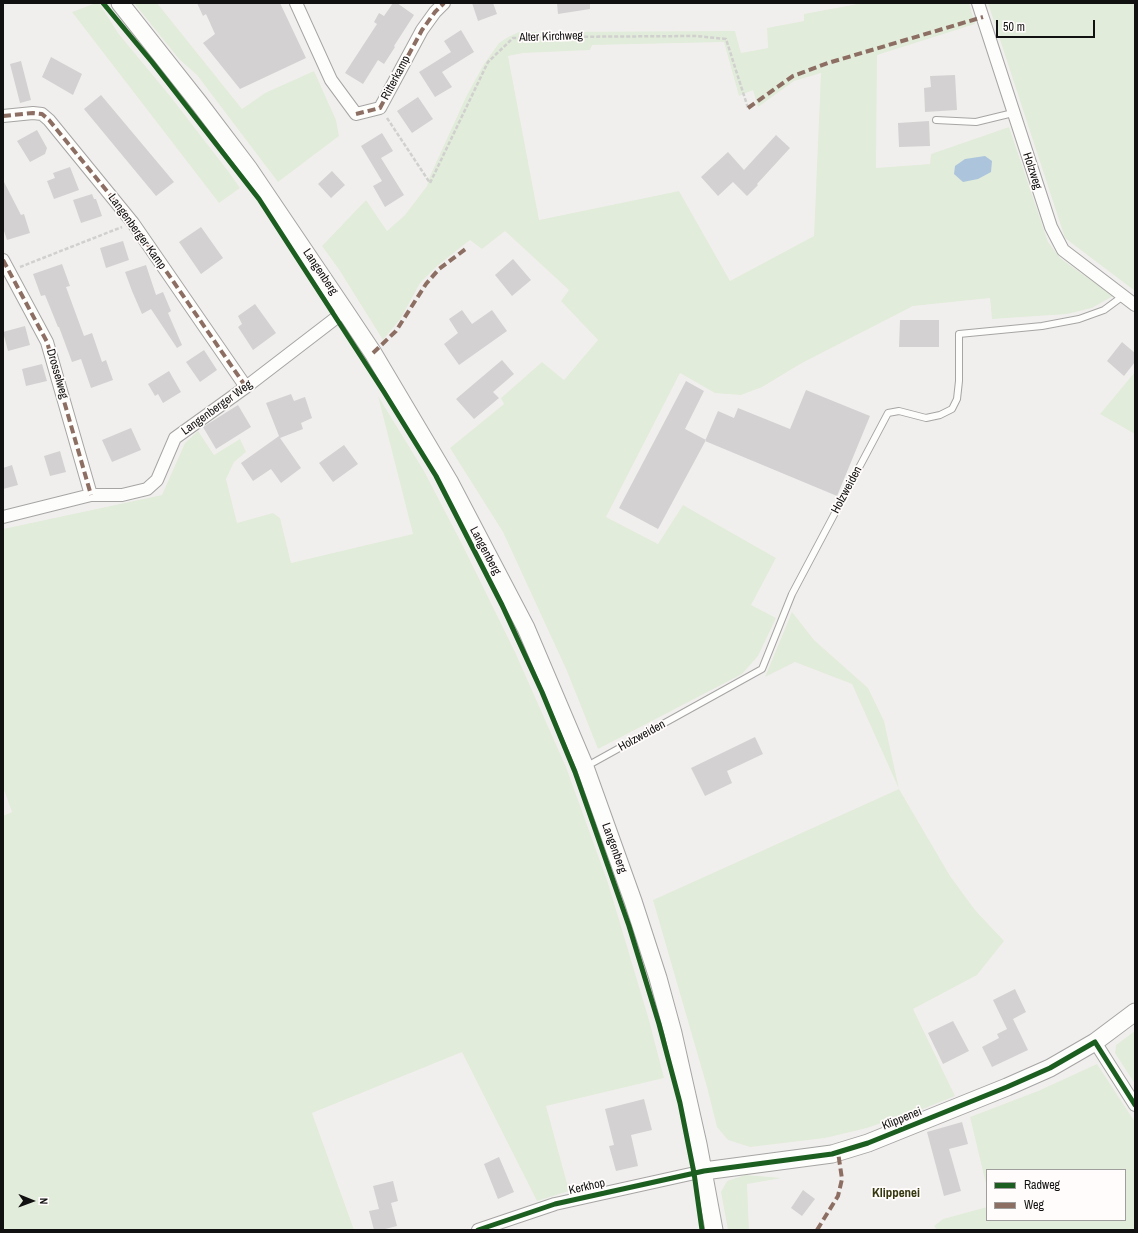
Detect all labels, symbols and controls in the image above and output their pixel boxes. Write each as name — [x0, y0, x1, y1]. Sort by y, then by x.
scale bar — [998, 12, 1097, 38]
text: 50 m — [1003, 19, 1025, 35]
street label: Alter Kirchweg — [519, 29, 583, 45]
street label: Ritterkamp — [378, 53, 414, 103]
street label: Holzweg — [1019, 151, 1045, 191]
street label: Langenberger Kamp — [105, 191, 169, 273]
street label: Langenberg — [299, 246, 341, 298]
street label: Drosselweg — [43, 347, 71, 401]
street label: Langenberger Weg — [179, 377, 255, 439]
street label: Holzweiden — [829, 464, 865, 516]
street label: Langenberg — [466, 524, 504, 578]
street label: Holzweiden — [616, 717, 668, 755]
street label: Langenberg — [598, 821, 630, 875]
street label: Klippenei — [880, 1105, 924, 1133]
legend — [986, 1169, 1126, 1221]
street label: Kerkhop — [568, 1176, 606, 1198]
text: Radweg — [1024, 1177, 1060, 1193]
north arrow — [12, 1181, 52, 1221]
district label: Klippenei — [872, 1186, 920, 1202]
text: Weg — [1024, 1197, 1044, 1213]
text: N — [37, 1198, 51, 1205]

